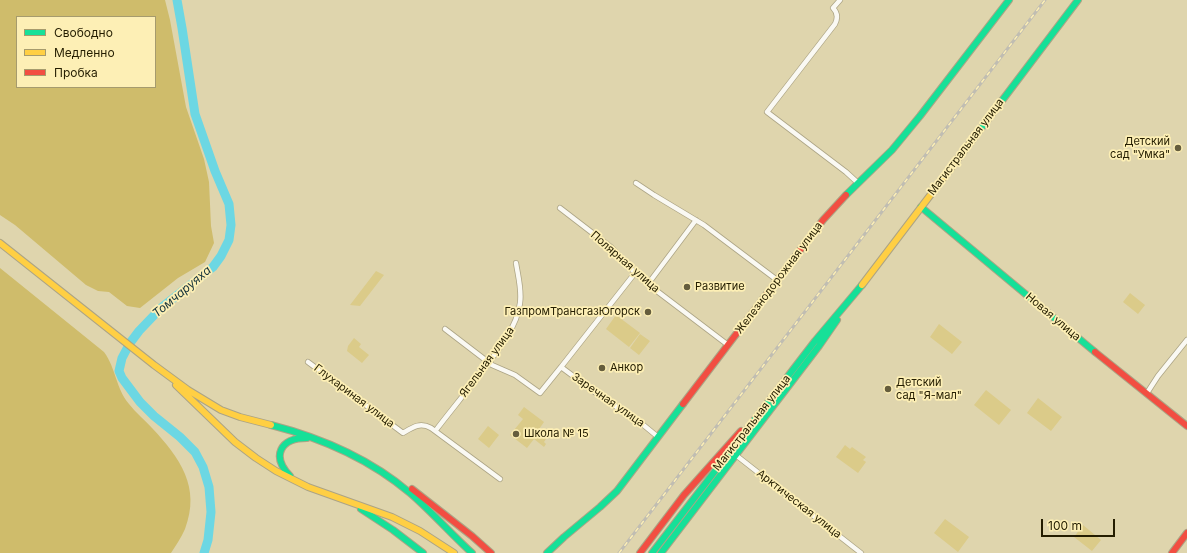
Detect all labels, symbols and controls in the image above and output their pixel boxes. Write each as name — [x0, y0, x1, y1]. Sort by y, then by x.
legend — [16, 16, 156, 88]
text: Свободно — [54, 25, 113, 40]
text: Медленно — [54, 45, 115, 60]
text: Пробка — [54, 65, 98, 80]
street label: Магистральная улица — [925, 96, 1007, 198]
place label: Детский сад "Умка" — [1110, 135, 1170, 161]
marker: Детский сад "Умка" — [1173, 143, 1183, 153]
street label: Железнодорожная улица — [733, 219, 825, 337]
street label: Полярная улица — [588, 228, 662, 296]
water label: Томчаруяха — [150, 263, 214, 321]
place label: Развитие — [695, 280, 745, 294]
marker: Развитие — [682, 282, 692, 292]
street label: Новая улица — [1023, 290, 1083, 344]
place label: ГазпромТрансгазЮгорск — [505, 305, 640, 319]
marker: ГазпромТрансгазЮгорск — [643, 307, 653, 317]
street label: Ягельная улица — [457, 324, 517, 400]
street label: Глухариная улица — [311, 361, 397, 431]
place label: Анкор — [610, 361, 643, 375]
marker: Анкор — [597, 363, 607, 373]
street label: Заречная улица — [569, 370, 647, 430]
street label: Магистральная улица — [711, 373, 793, 473]
place label: Детский сад "Я-мал" — [896, 376, 962, 402]
marker: Детский сад "Я-мал" — [883, 384, 893, 394]
place label: Школа № 15 — [524, 427, 589, 441]
marker: Школа № 15 — [511, 429, 521, 439]
street label: Арктическая улица — [754, 467, 844, 541]
scale bar — [1043, 511, 1117, 537]
text: 100 m — [1048, 518, 1082, 533]

